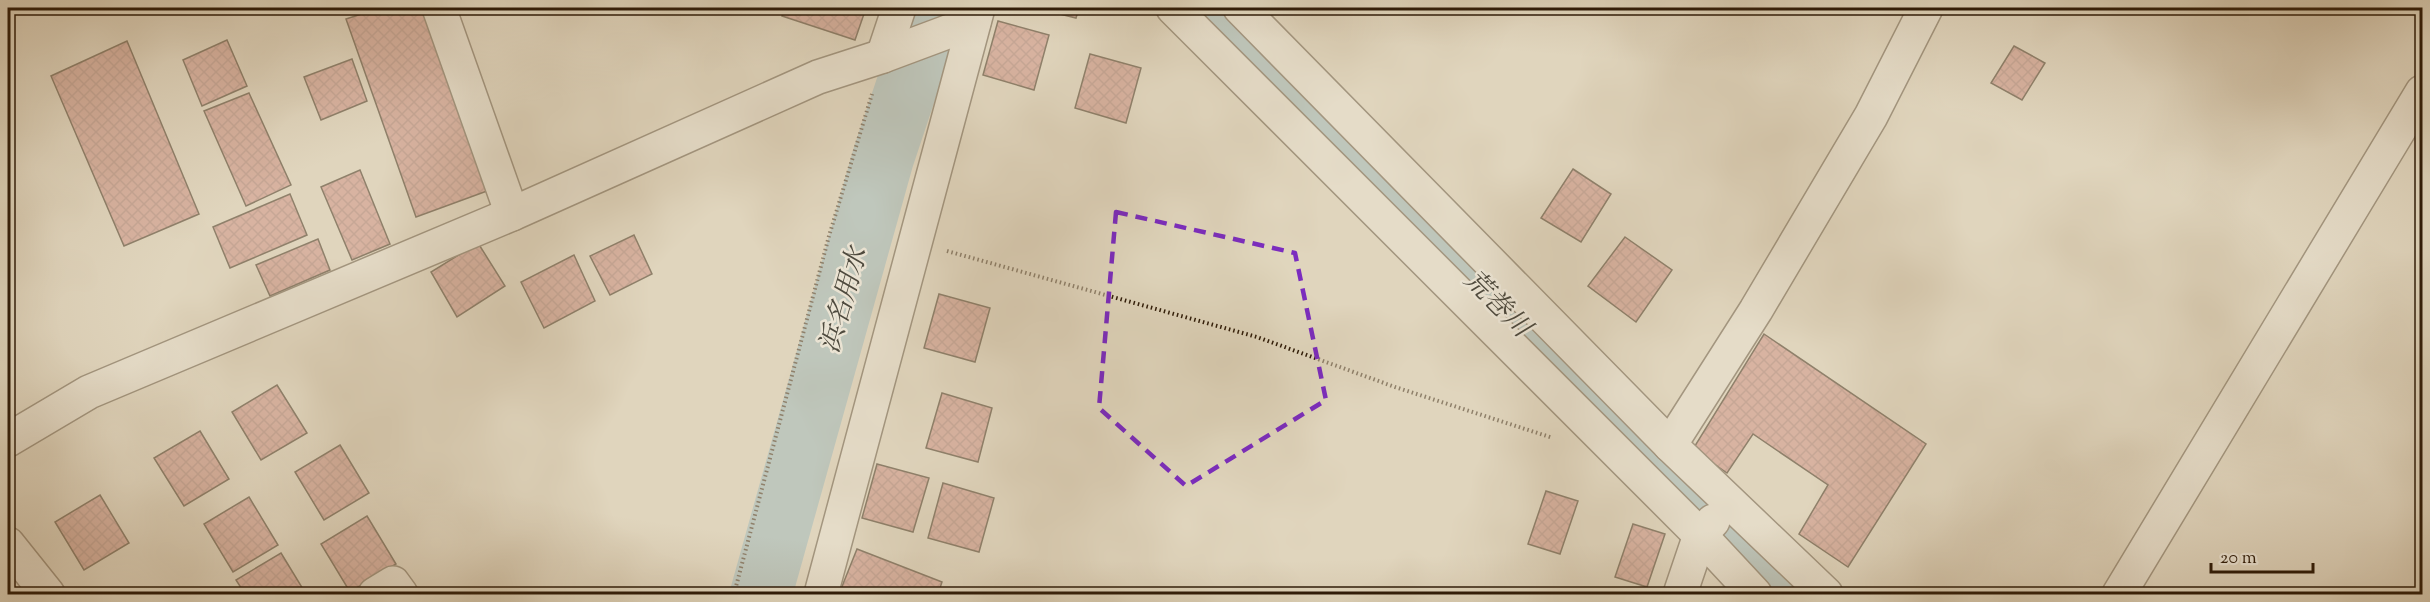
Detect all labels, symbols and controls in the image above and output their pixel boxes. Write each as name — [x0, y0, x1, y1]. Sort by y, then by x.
water label: 浜名用水 — [812, 241, 880, 358]
water label: 荒巻川 — [1454, 262, 1541, 349]
scale bar — [2211, 536, 2313, 574]
text: 20 m — [2220, 546, 2257, 572]

